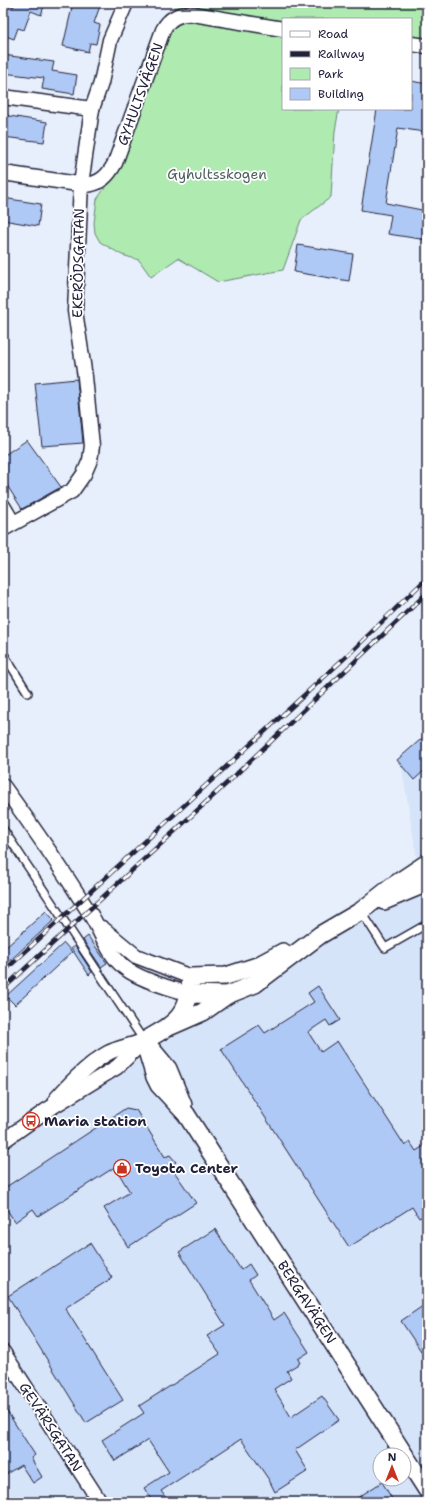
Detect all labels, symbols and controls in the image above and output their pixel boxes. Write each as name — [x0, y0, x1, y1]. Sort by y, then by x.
legend — [282, 18, 412, 110]
text: Road — [318, 26, 349, 42]
street label: GYHULTSVÄGEN — [113, 40, 167, 148]
text: Railway — [318, 46, 365, 62]
text: Park — [318, 66, 344, 82]
text: Building — [318, 86, 364, 102]
park label: Gyhultsskogen — [167, 165, 267, 183]
street label: EKERÖDSGATAN — [68, 208, 88, 318]
bus stop icon: Maria station — [21, 1111, 41, 1131]
place label: Maria station — [44, 1112, 147, 1130]
shop icon: Toyota Center — [112, 1158, 132, 1178]
place label: Toyota Center — [135, 1159, 239, 1177]
street label: BERGAVÄGEN — [274, 1257, 340, 1347]
street label: GEVÄRSGATAN — [15, 1379, 87, 1475]
north arrow — [372, 1447, 412, 1487]
text: N — [388, 1450, 397, 1465]

